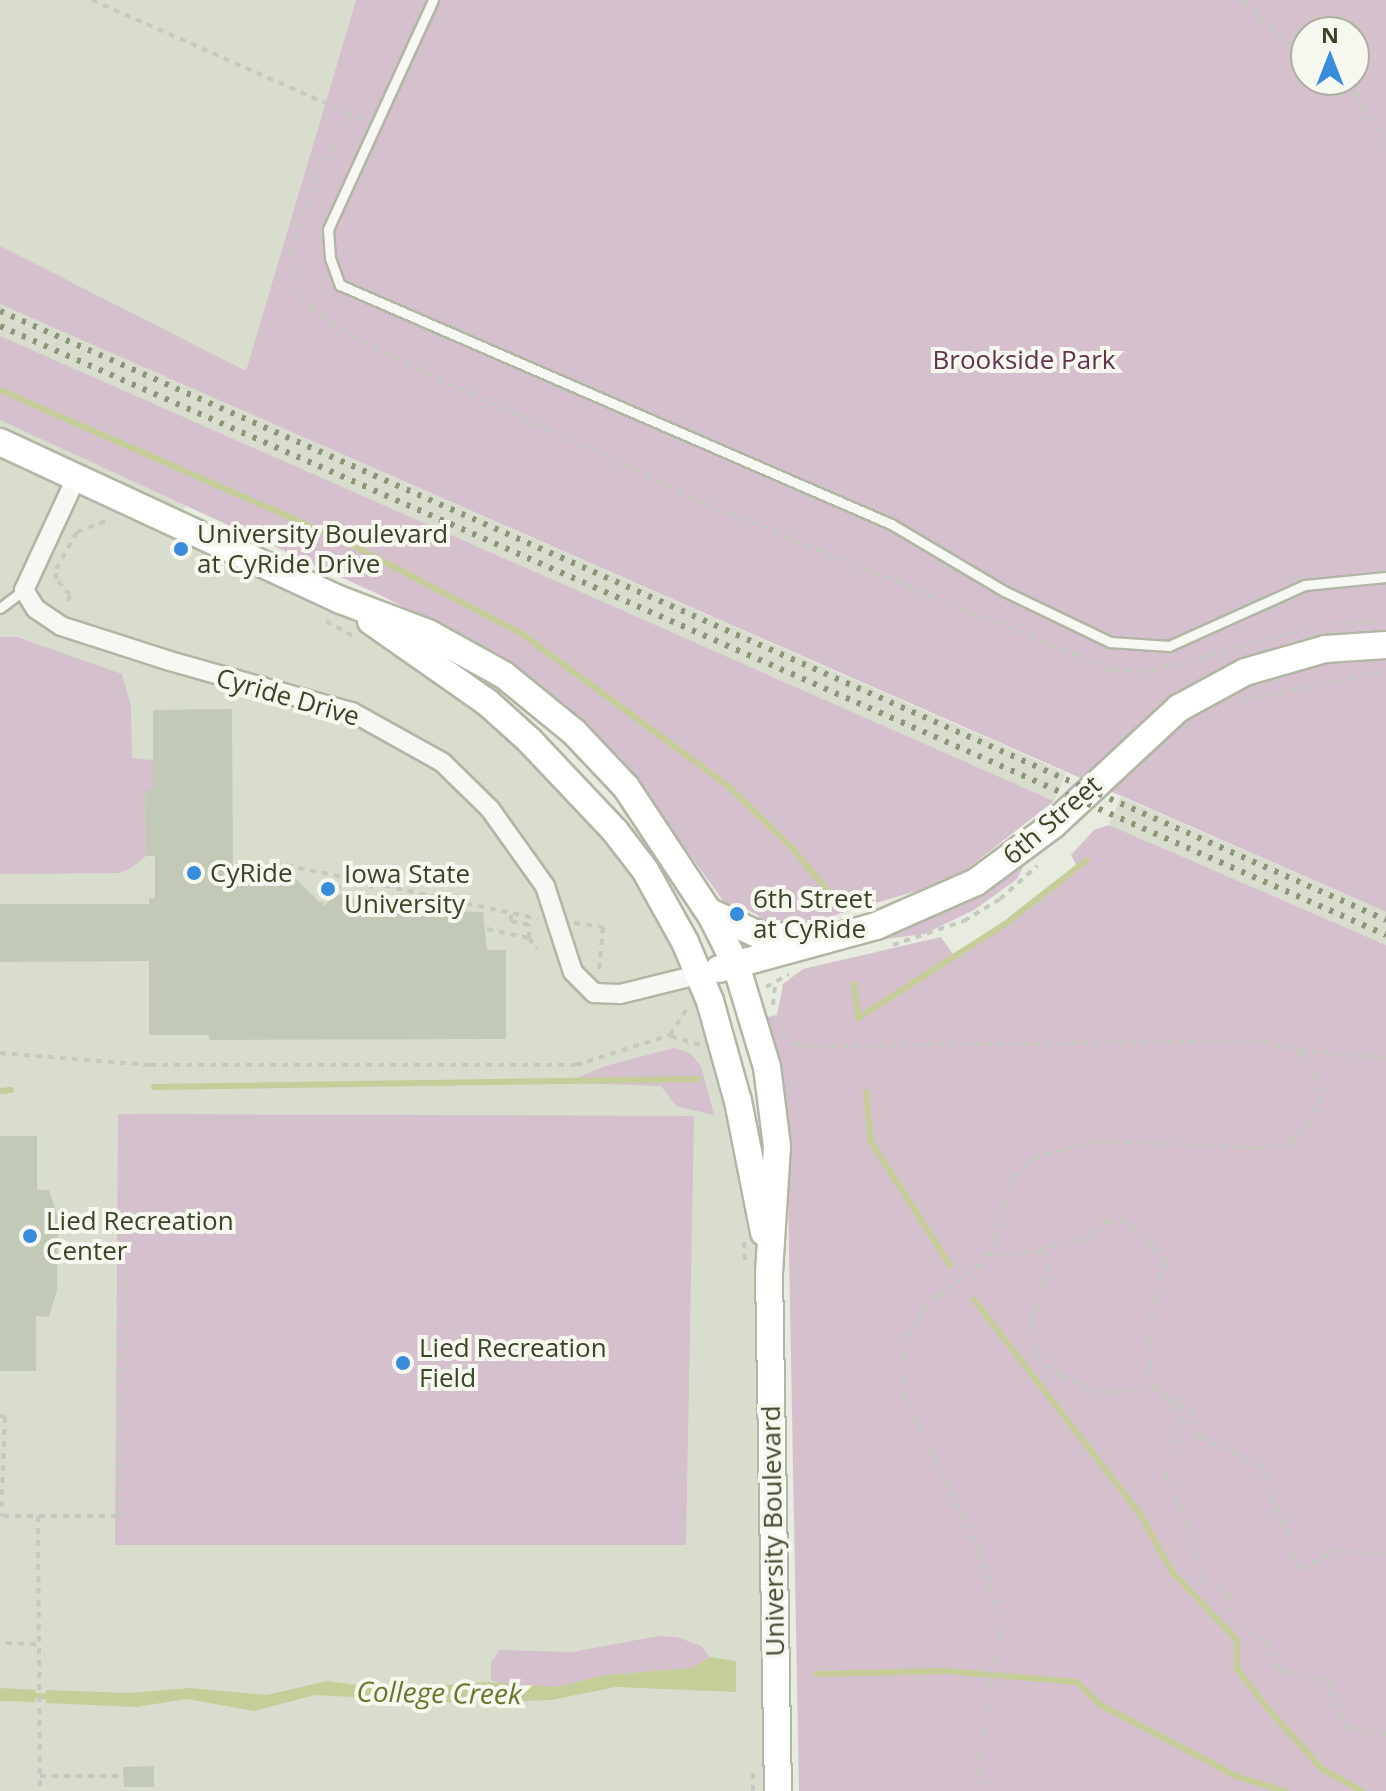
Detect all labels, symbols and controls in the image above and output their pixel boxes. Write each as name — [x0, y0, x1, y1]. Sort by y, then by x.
north arrow — [1290, 16, 1370, 96]
text: N — [1321, 19, 1339, 49]
park label: Brookside Park — [933, 344, 1115, 376]
place label: University Boulevard at CyRide Drive — [197, 518, 448, 580]
marker: University Boulevard at CyRide Drive — [172, 540, 190, 558]
street label: Cyride Drive — [213, 662, 363, 732]
street label: 6th Street — [997, 769, 1107, 871]
place label: CyRide — [210, 857, 293, 889]
place label: Iowa State University — [344, 858, 470, 920]
marker: CyRide — [185, 864, 203, 882]
marker: Iowa State University — [319, 880, 337, 898]
place label: 6th Street at CyRide — [753, 883, 872, 944]
marker: 6th Street at CyRide — [728, 905, 746, 923]
place label: Lied Recreation Center — [46, 1205, 234, 1266]
marker: Lied Recreation Center — [21, 1227, 39, 1245]
place label: Lied Recreation Field — [419, 1332, 607, 1394]
marker: Lied Recreation Field — [394, 1354, 412, 1372]
street label: University Boulevard — [755, 1405, 791, 1657]
water label: College Creek — [356, 1674, 522, 1710]

